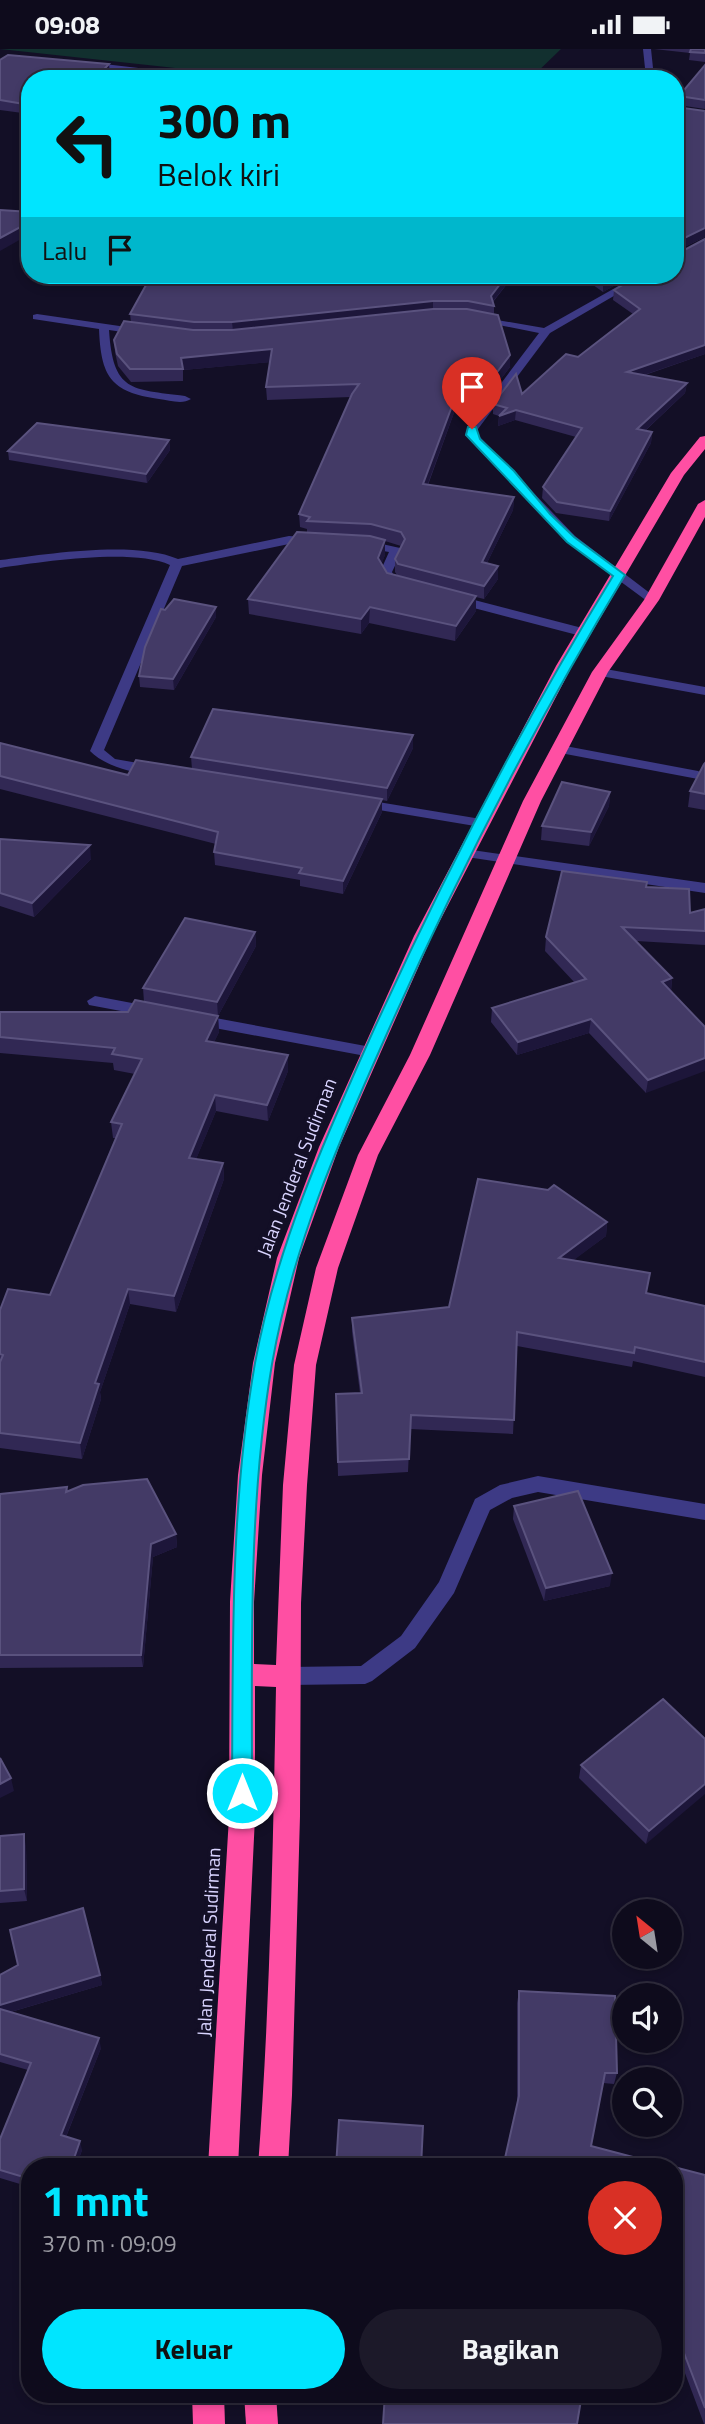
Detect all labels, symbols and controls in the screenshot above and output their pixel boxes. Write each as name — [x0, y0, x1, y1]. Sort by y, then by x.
text: 09:08 — [35, 5, 100, 44]
text: 300 m — [157, 82, 291, 157]
icon: left — [42, 98, 133, 189]
text: Belok kiri — [157, 150, 280, 198]
text: Lalu — [42, 231, 87, 270]
icon: arrive — [101, 231, 139, 269]
pin — [442, 357, 502, 429]
icon: arrive — [453, 368, 491, 406]
street label: Jalan Jenderal Sudirman — [248, 1073, 344, 1261]
position arrow — [205, 1756, 279, 1830]
street label: Jalan Jenderal Sudirman — [189, 1847, 227, 2037]
north arrow — [612, 1899, 682, 1969]
map controls — [612, 1899, 682, 2137]
button: sound — [612, 1983, 682, 2053]
button: search — [612, 2067, 682, 2137]
text: 1 mnt — [42, 2168, 149, 2232]
button: close — [588, 2181, 662, 2255]
text: 370 m · 09:09 — [42, 2226, 177, 2261]
button: Keluar — [42, 2309, 345, 2389]
button: Bagikan — [359, 2309, 662, 2389]

